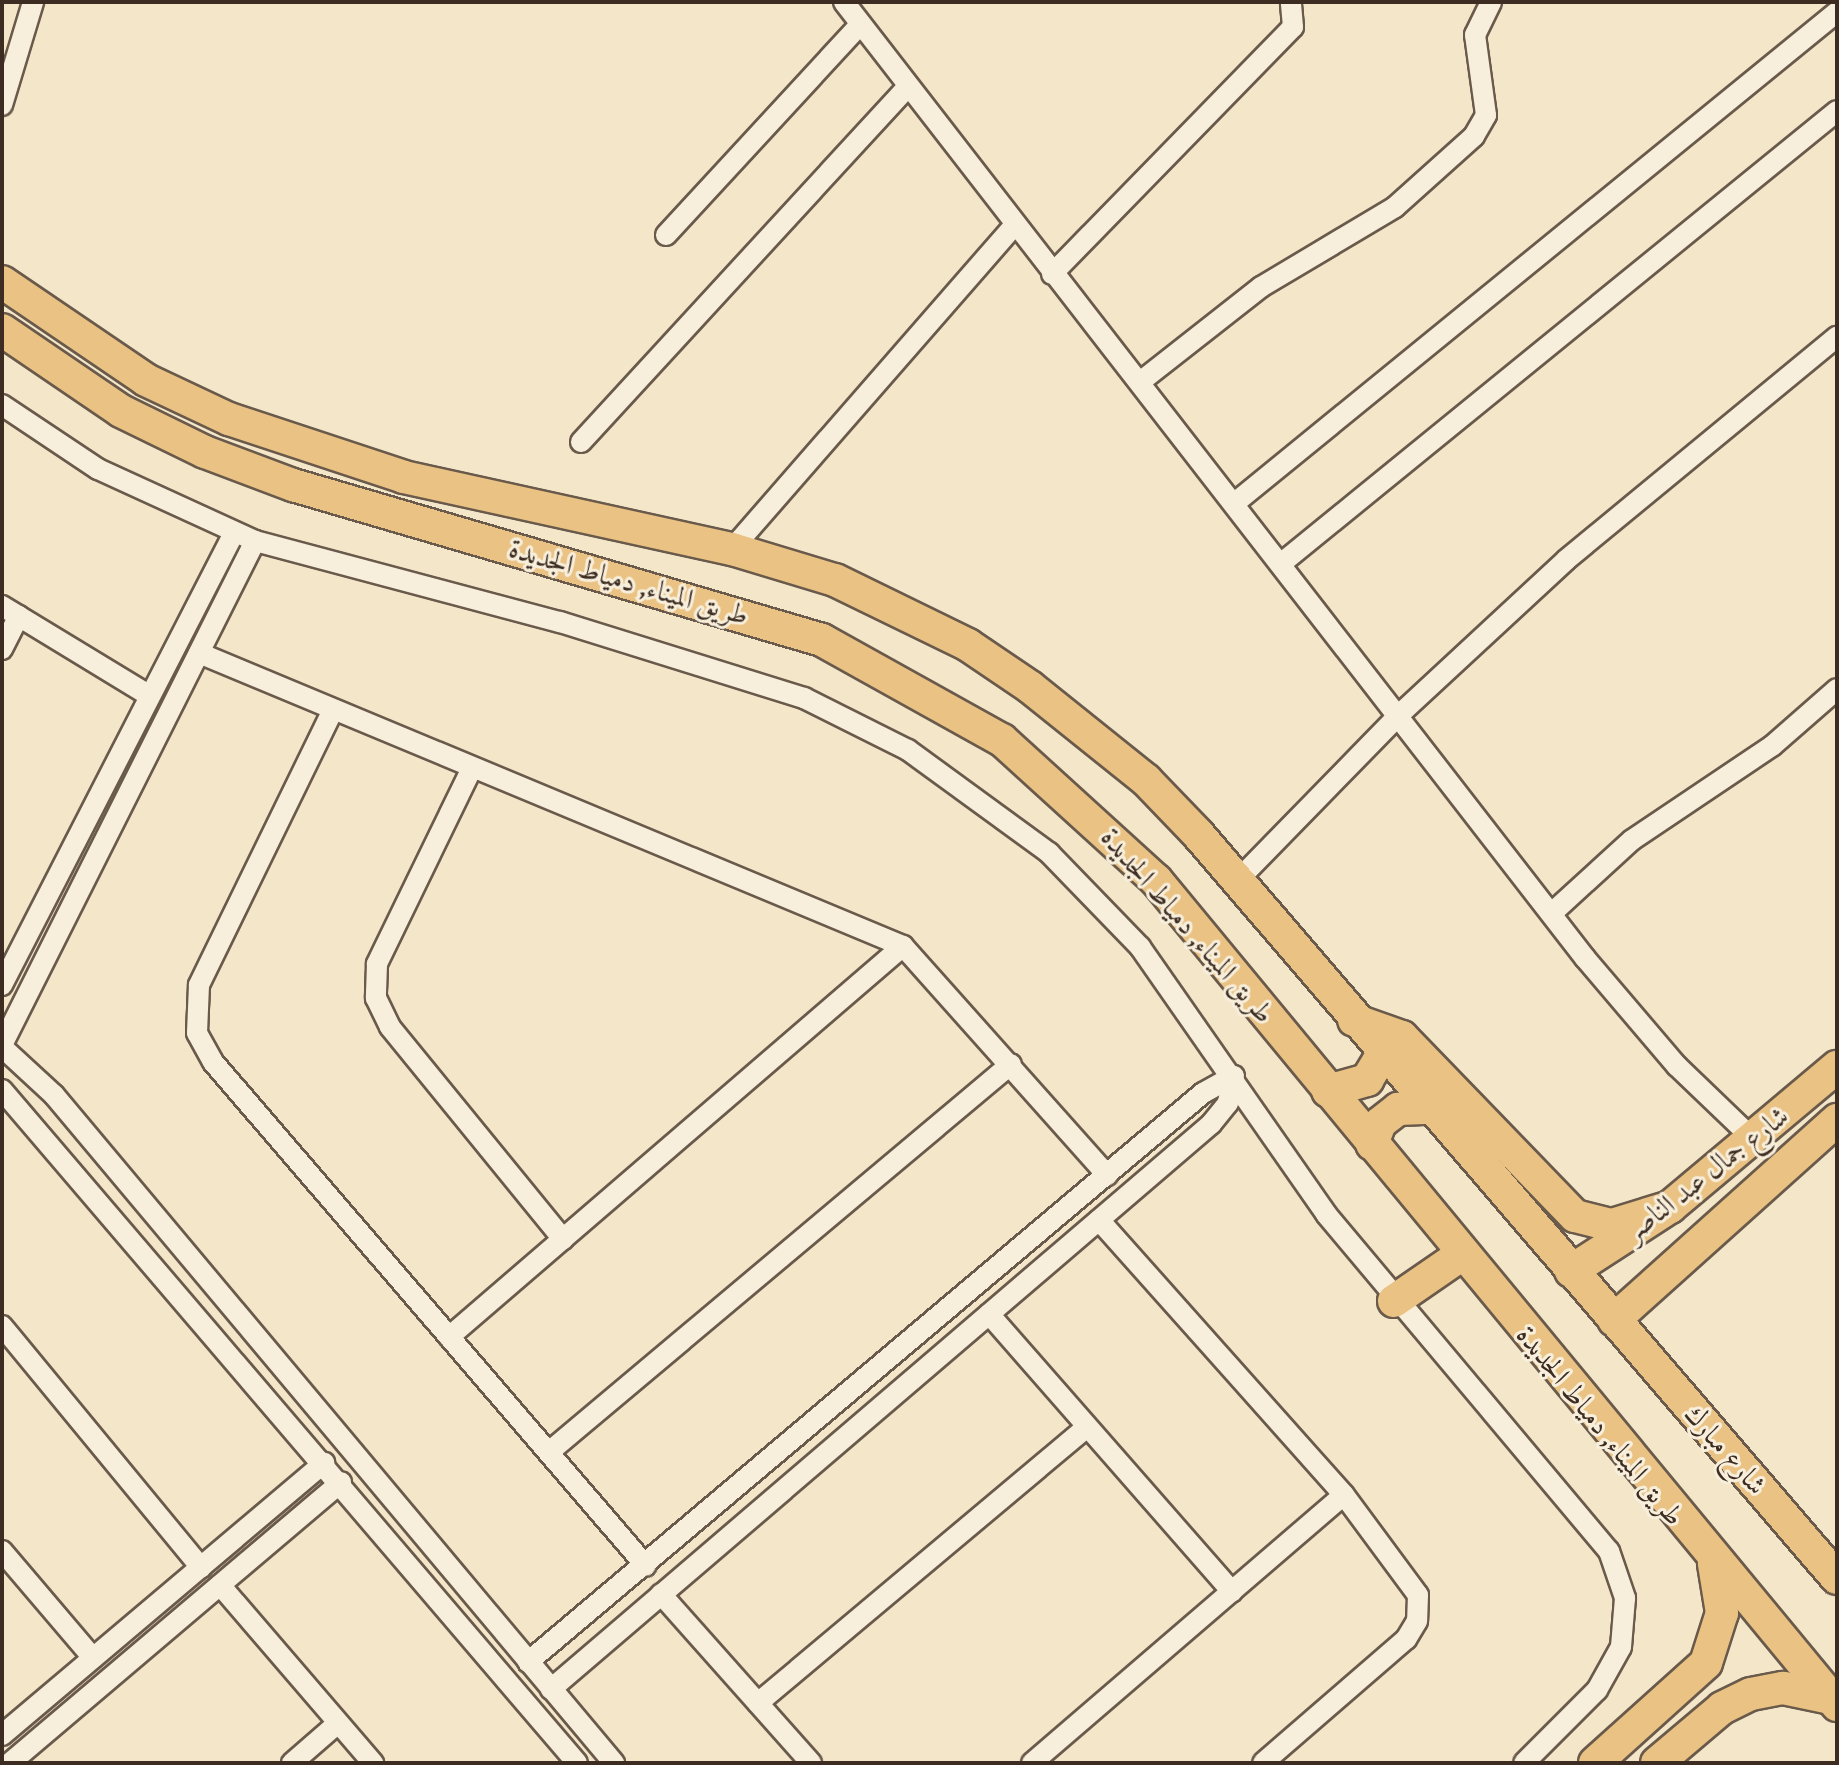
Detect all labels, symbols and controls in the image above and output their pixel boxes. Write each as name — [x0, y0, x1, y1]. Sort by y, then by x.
street label: طريق الميناء, دمياط الجديدة — [505, 531, 753, 631]
street label: طريق الميناء, دمياط الجديدة — [1094, 821, 1282, 1029]
street label: شارع جمال عبد الناصر — [1617, 1099, 1795, 1247]
street label: طريق الميناء, دمياط الجديدة — [1510, 1318, 1692, 1532]
street label: شارع مبارك — [1678, 1397, 1774, 1501]

